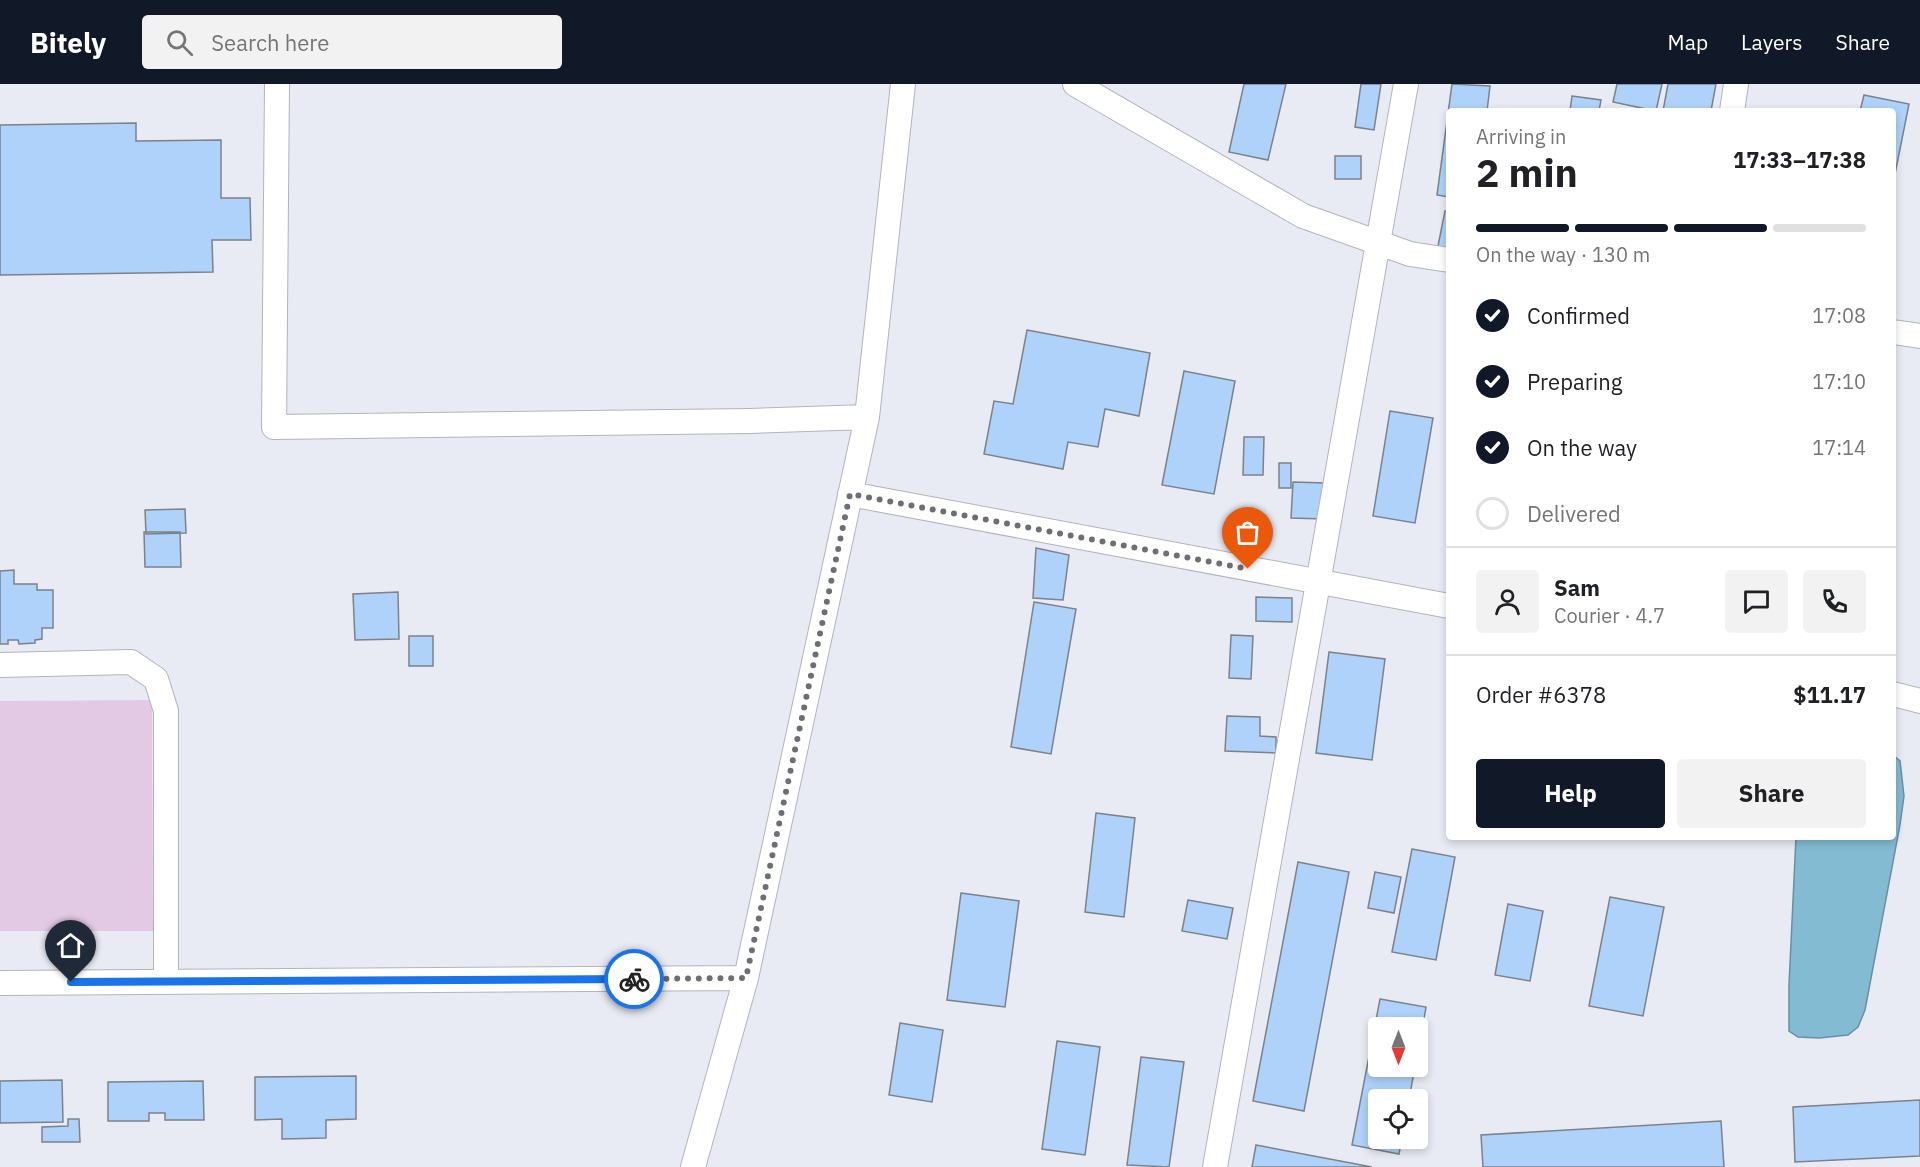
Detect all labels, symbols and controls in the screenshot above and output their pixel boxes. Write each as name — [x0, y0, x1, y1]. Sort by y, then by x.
search box — [142, 15, 562, 69]
text: Bitely — [30, 24, 106, 61]
icon: search — [163, 26, 196, 59]
text: Search here — [211, 28, 329, 57]
text: Map — [1668, 28, 1708, 56]
text: Layers — [1741, 28, 1803, 56]
text: Share — [1836, 28, 1890, 56]
text: Arriving in — [1476, 123, 1566, 150]
text: 17:33–17:38 — [1733, 145, 1866, 174]
text: 2 min — [1476, 147, 1578, 198]
text: On the way · 130 m — [1476, 241, 1650, 268]
icon: check — [1476, 299, 1509, 332]
text: Confirmed — [1527, 301, 1630, 330]
text: 17:08 — [1812, 302, 1866, 329]
icon: check — [1476, 365, 1509, 398]
text: Preparing — [1527, 367, 1622, 396]
text: 17:10 — [1812, 368, 1866, 395]
icon: check — [1476, 431, 1509, 464]
text: On the way — [1527, 433, 1637, 462]
text: 17:14 — [1812, 434, 1866, 461]
text: Delivered — [1527, 499, 1621, 528]
pin — [1222, 507, 1273, 569]
icon: bag — [1231, 516, 1264, 549]
button: person — [1476, 570, 1539, 633]
button: chat — [1725, 570, 1788, 633]
button: phone — [1803, 570, 1866, 633]
text: Sam — [1554, 573, 1600, 602]
text: Courier · 4.7 — [1554, 602, 1665, 629]
text: Order #6378 — [1476, 680, 1606, 709]
text: $11.17 — [1793, 680, 1866, 709]
button: Help — [1476, 759, 1665, 828]
button: Share — [1677, 759, 1866, 828]
pin — [45, 920, 96, 982]
icon: home — [54, 929, 87, 962]
courier — [604, 949, 664, 1009]
icon: bike — [618, 963, 651, 996]
north arrow — [1368, 1017, 1428, 1077]
map controls — [1368, 1017, 1428, 1149]
button: locate — [1368, 1089, 1428, 1149]

